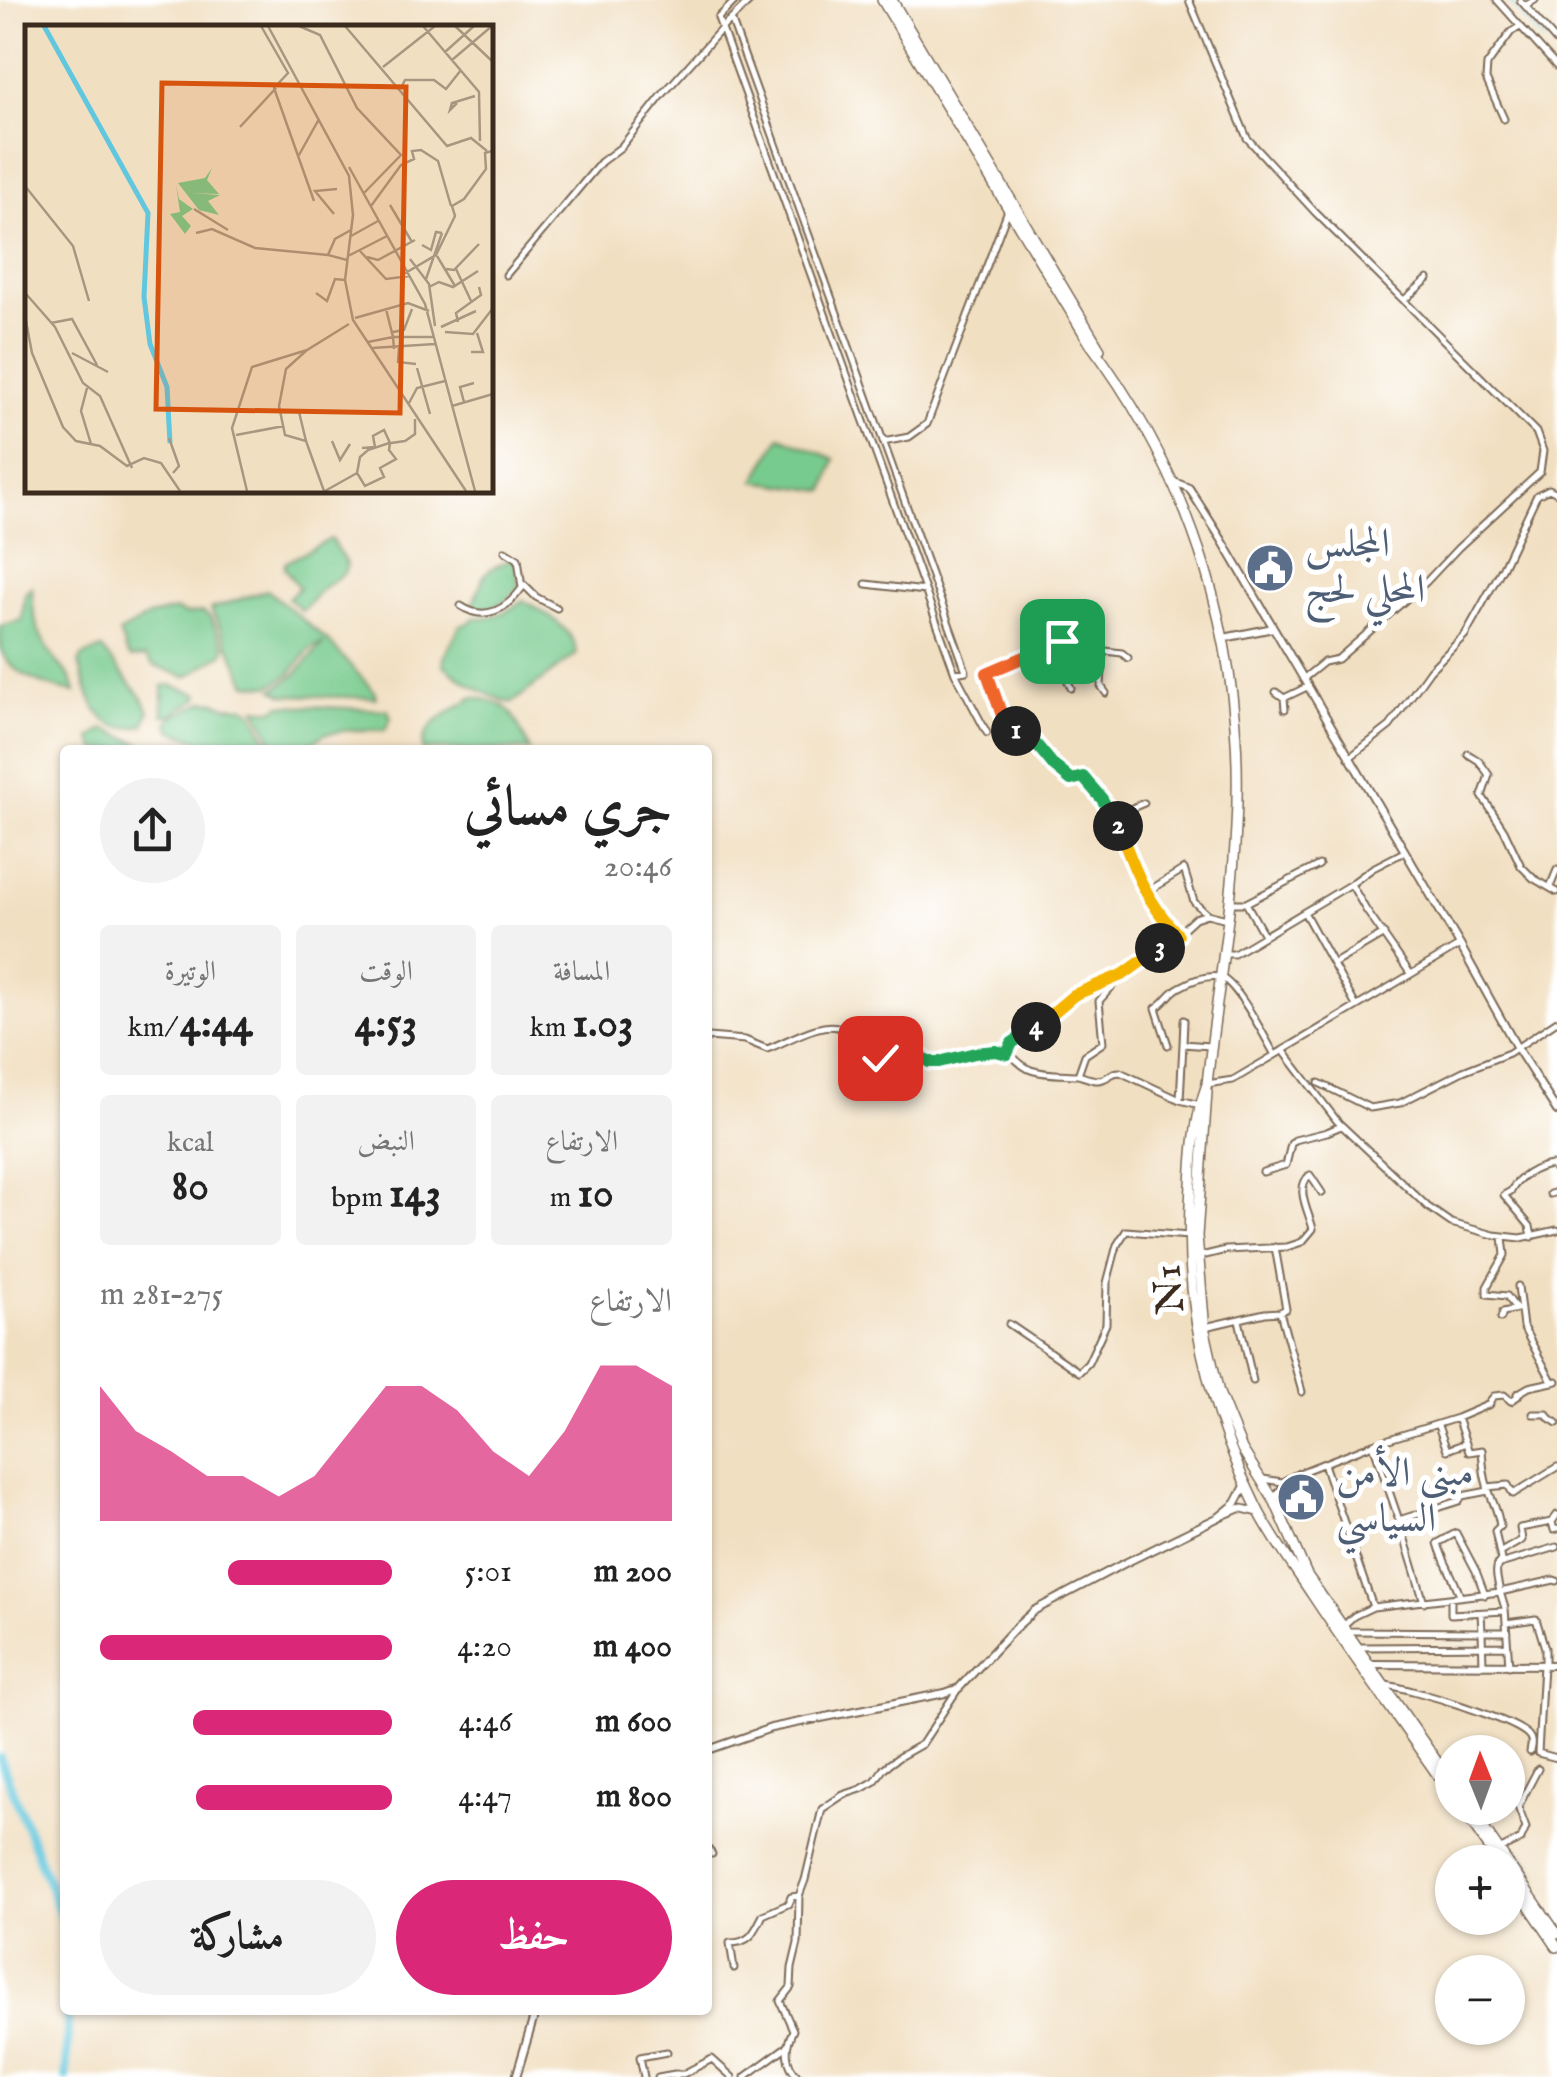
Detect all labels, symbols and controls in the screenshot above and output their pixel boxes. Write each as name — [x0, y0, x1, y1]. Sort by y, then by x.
inset map — [25, 25, 492, 492]
place label: المجلس المحلي لحج — [1305, 520, 1425, 627]
public building icon: المجلس المحلي لحج — [1244, 542, 1296, 594]
pin — [1020, 599, 1105, 684]
icon: arrive — [1035, 614, 1090, 669]
pin: 1 — [991, 706, 1041, 756]
text: 1 — [1011, 713, 1021, 748]
text: جري مسائي — [464, 774, 672, 844]
button: share — [100, 778, 205, 883]
pin: 2 — [1093, 801, 1143, 851]
text: 2 — [1111, 808, 1125, 843]
text: 20:46 — [604, 847, 672, 888]
pin: 3 — [1135, 923, 1185, 973]
text: 3 — [1155, 930, 1165, 965]
text: الوتيرة — [165, 955, 216, 990]
text: الوقت — [359, 955, 413, 990]
text: المسافة — [553, 955, 610, 990]
text: 4:44 — [180, 998, 253, 1051]
text: 4:53 — [355, 998, 417, 1051]
text: 1.03 — [573, 998, 634, 1051]
pin: 4 — [1011, 1002, 1061, 1052]
text: 4 — [1029, 1009, 1043, 1044]
text: /km — [128, 1011, 180, 1046]
text: km — [530, 1011, 573, 1046]
pin — [838, 1016, 923, 1101]
icon: check — [853, 1031, 908, 1086]
text: النبض — [357, 1125, 415, 1160]
text: الارتفاع — [545, 1125, 618, 1160]
text: kcal — [167, 1126, 214, 1161]
text: 80 — [172, 1161, 209, 1214]
text: 143 — [389, 1168, 441, 1221]
text: 10 — [578, 1168, 614, 1221]
text: bpm — [331, 1181, 389, 1216]
text: m — [550, 1181, 578, 1216]
street label: N1 — [1143, 1262, 1199, 1316]
text: 275–281 m — [100, 1275, 223, 1316]
text: الارتفاع — [589, 1282, 672, 1323]
place label: مبنى الأمن السياسي — [1336, 1444, 1474, 1555]
public building icon: مبنى الأمن السياسي — [1275, 1471, 1327, 1523]
text: 5:01 — [465, 1552, 512, 1593]
text: 200 m — [594, 1552, 672, 1593]
text: 4:20 — [457, 1627, 512, 1668]
text: 400 m — [593, 1627, 672, 1668]
text: 4:46 — [459, 1702, 512, 1743]
text: 600 m — [595, 1702, 672, 1743]
north arrow — [1435, 1735, 1525, 1825]
map controls — [1435, 1735, 1525, 2045]
text: 4:47 — [458, 1777, 512, 1818]
text: 800 m — [596, 1777, 672, 1818]
button: + — [1435, 1845, 1525, 1935]
button: مشاركة — [100, 1880, 376, 1995]
button: حفظ — [396, 1880, 672, 1995]
button: − — [1435, 1955, 1525, 2045]

